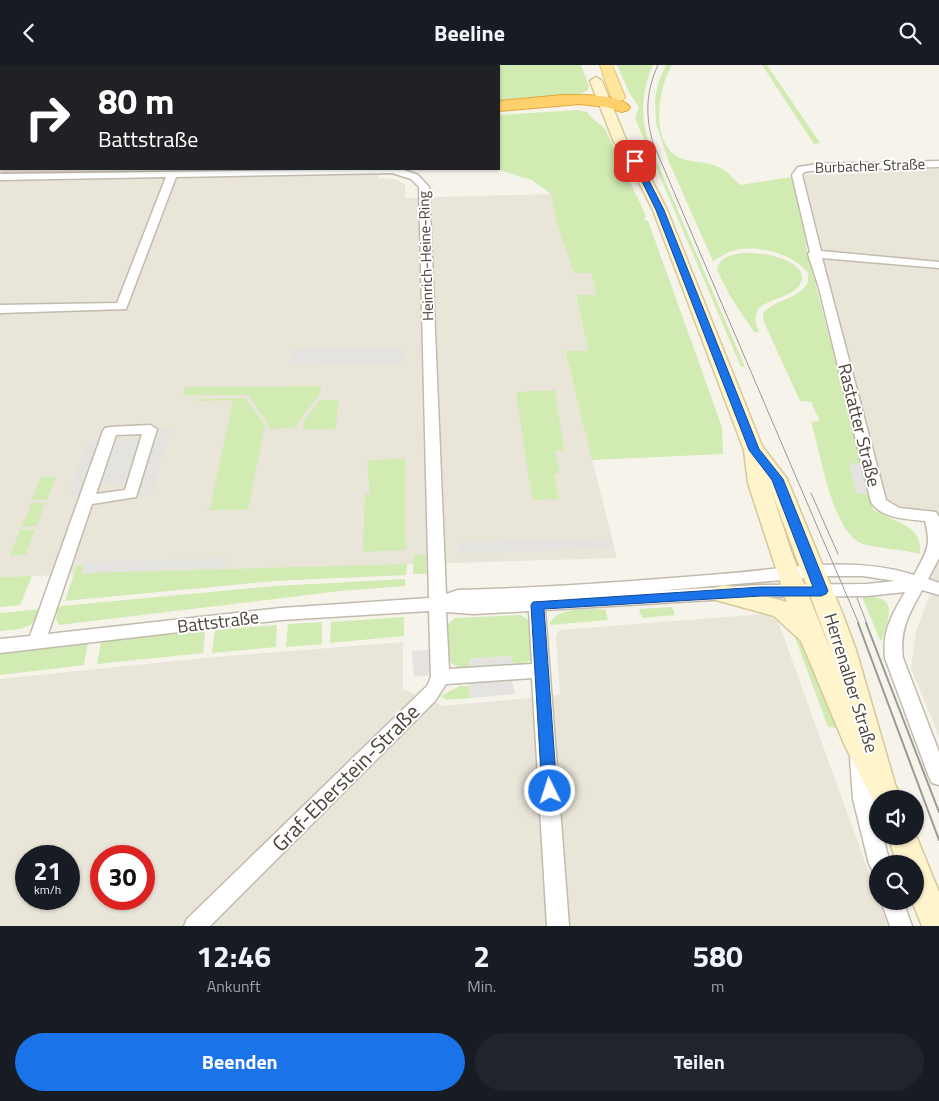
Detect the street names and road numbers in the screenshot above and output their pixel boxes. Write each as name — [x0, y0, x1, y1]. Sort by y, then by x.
street label: Burbacher Straße — [814, 152, 926, 179]
street label: Heinrich-Heine-Ring — [412, 190, 439, 321]
street label: Rastatter Straße — [831, 360, 888, 489]
street label: Battstraße — [176, 603, 260, 640]
street label: Herrenalber Straße — [817, 610, 886, 756]
street label: Graf-Eberstein-Straße — [264, 696, 427, 859]

